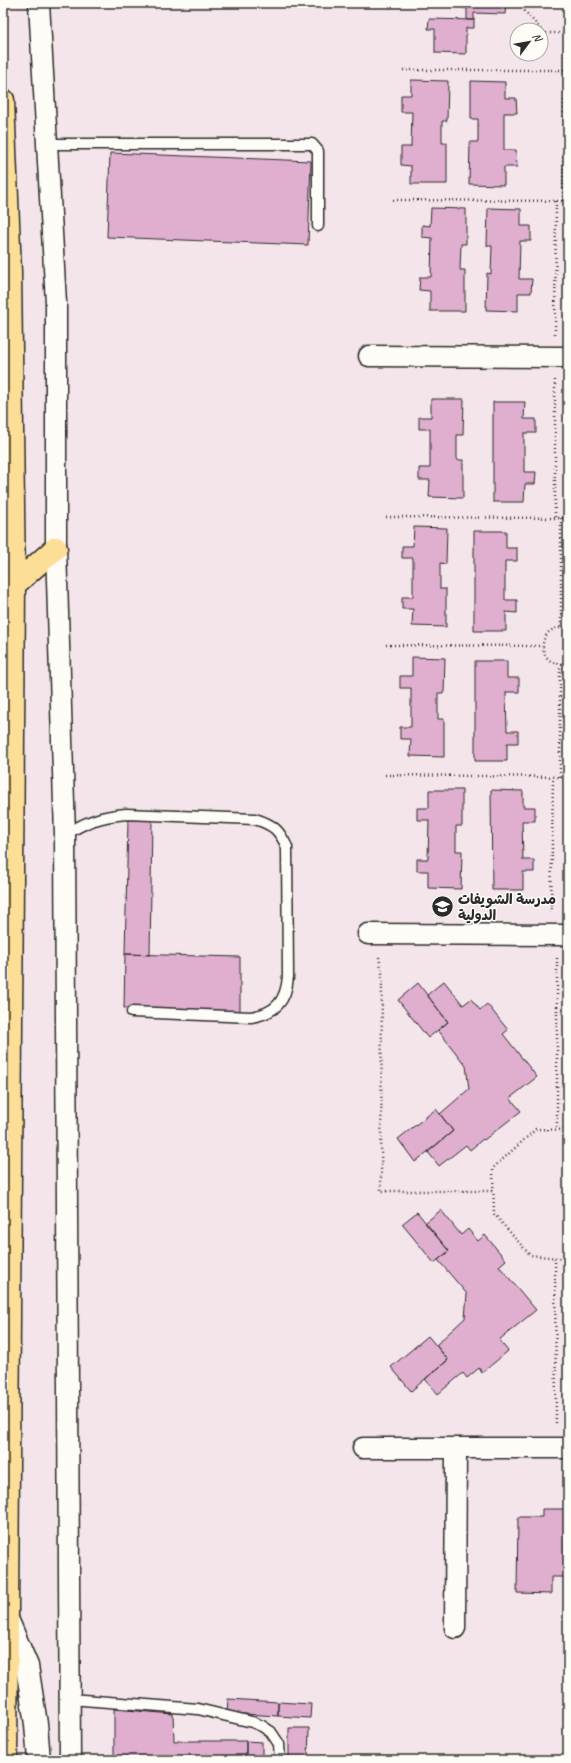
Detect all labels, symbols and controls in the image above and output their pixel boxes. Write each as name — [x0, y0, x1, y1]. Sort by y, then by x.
north arrow — [509, 22, 549, 62]
text: N — [530, 30, 546, 45]
place label: مدرسة الشويفات الدولية — [458, 891, 556, 924]
school or university icon: مدرسة الشويفات الدولية — [430, 894, 456, 920]

